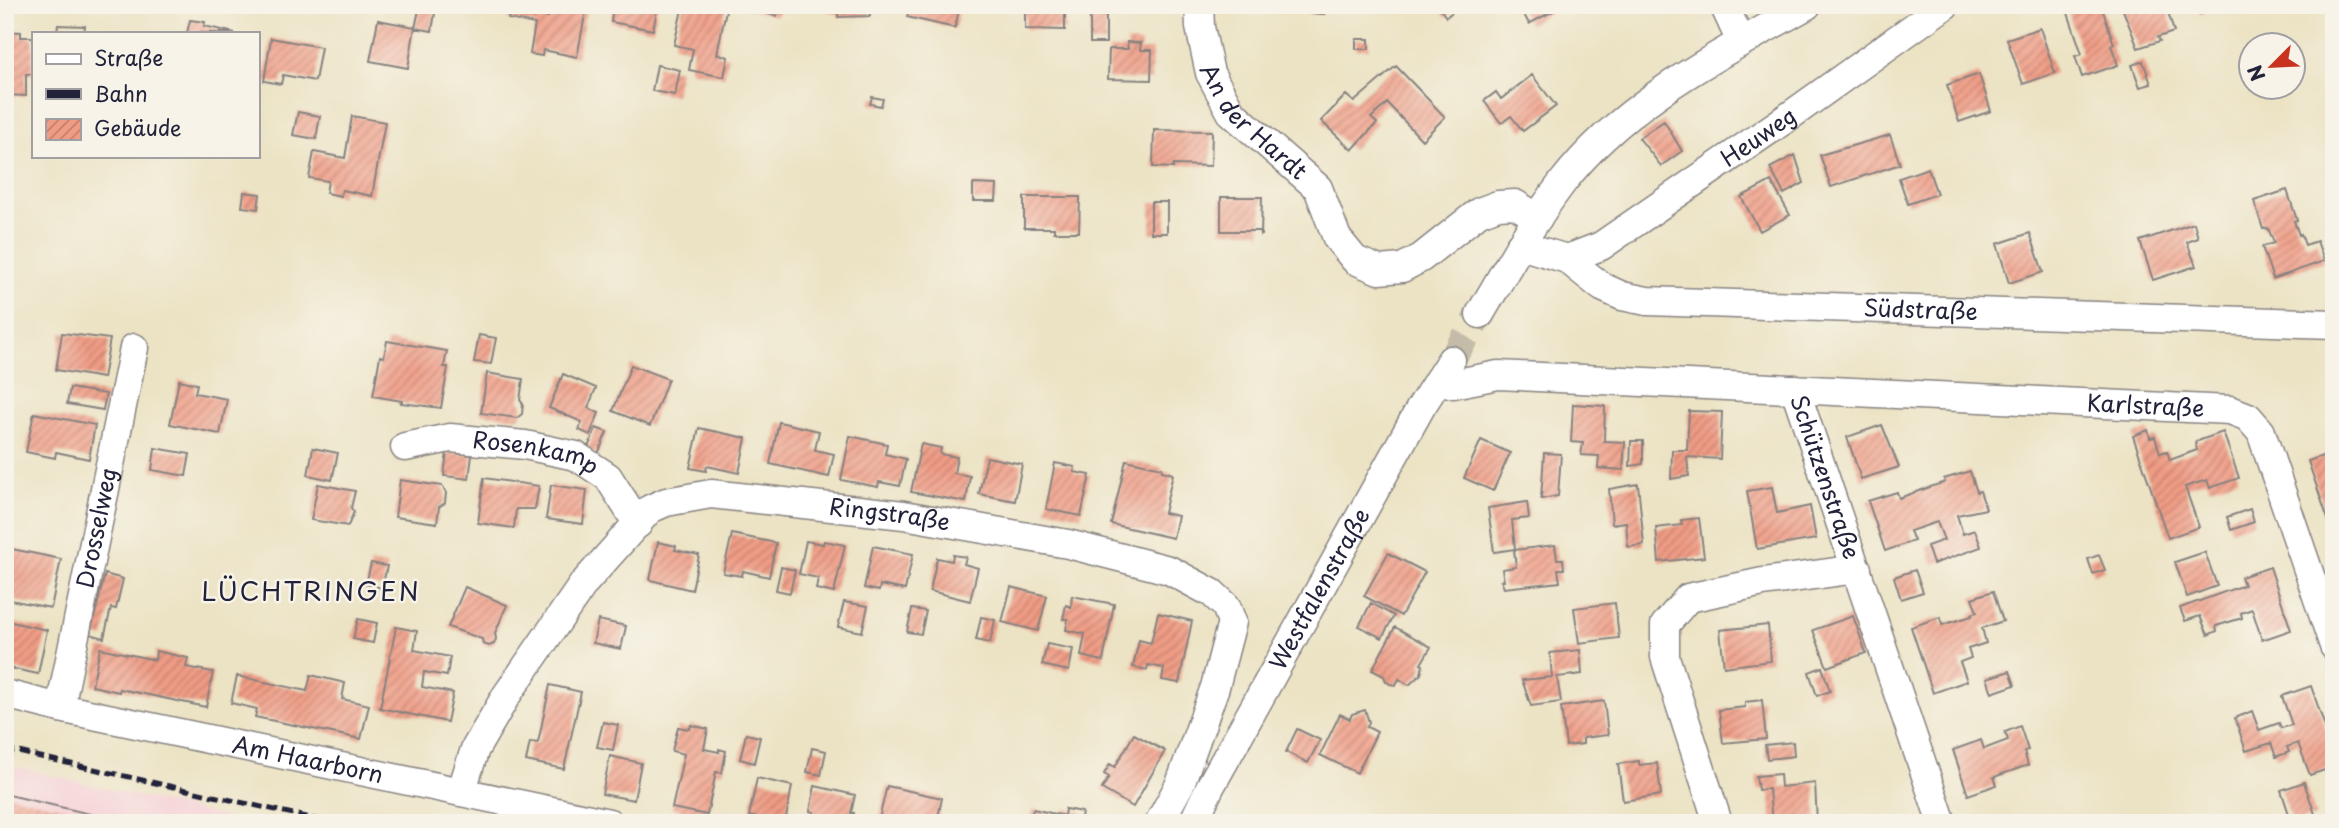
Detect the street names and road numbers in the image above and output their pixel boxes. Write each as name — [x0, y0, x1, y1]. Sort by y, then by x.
street label: An der Hardt — [1192, 56, 1316, 187]
street label: Heuweg — [1713, 97, 1803, 175]
street label: Südstraße — [1863, 289, 1978, 328]
street label: Karlstraße — [2086, 384, 2205, 425]
street label: Schützenstraße — [1782, 390, 1870, 563]
street label: Rosenkamp — [471, 421, 607, 483]
street label: Drosselweg — [66, 464, 125, 591]
street label: Ringstraße — [827, 488, 953, 539]
street label: Westfalenstraße — [1259, 501, 1378, 676]
street label: Am Haarborn — [230, 726, 387, 791]

